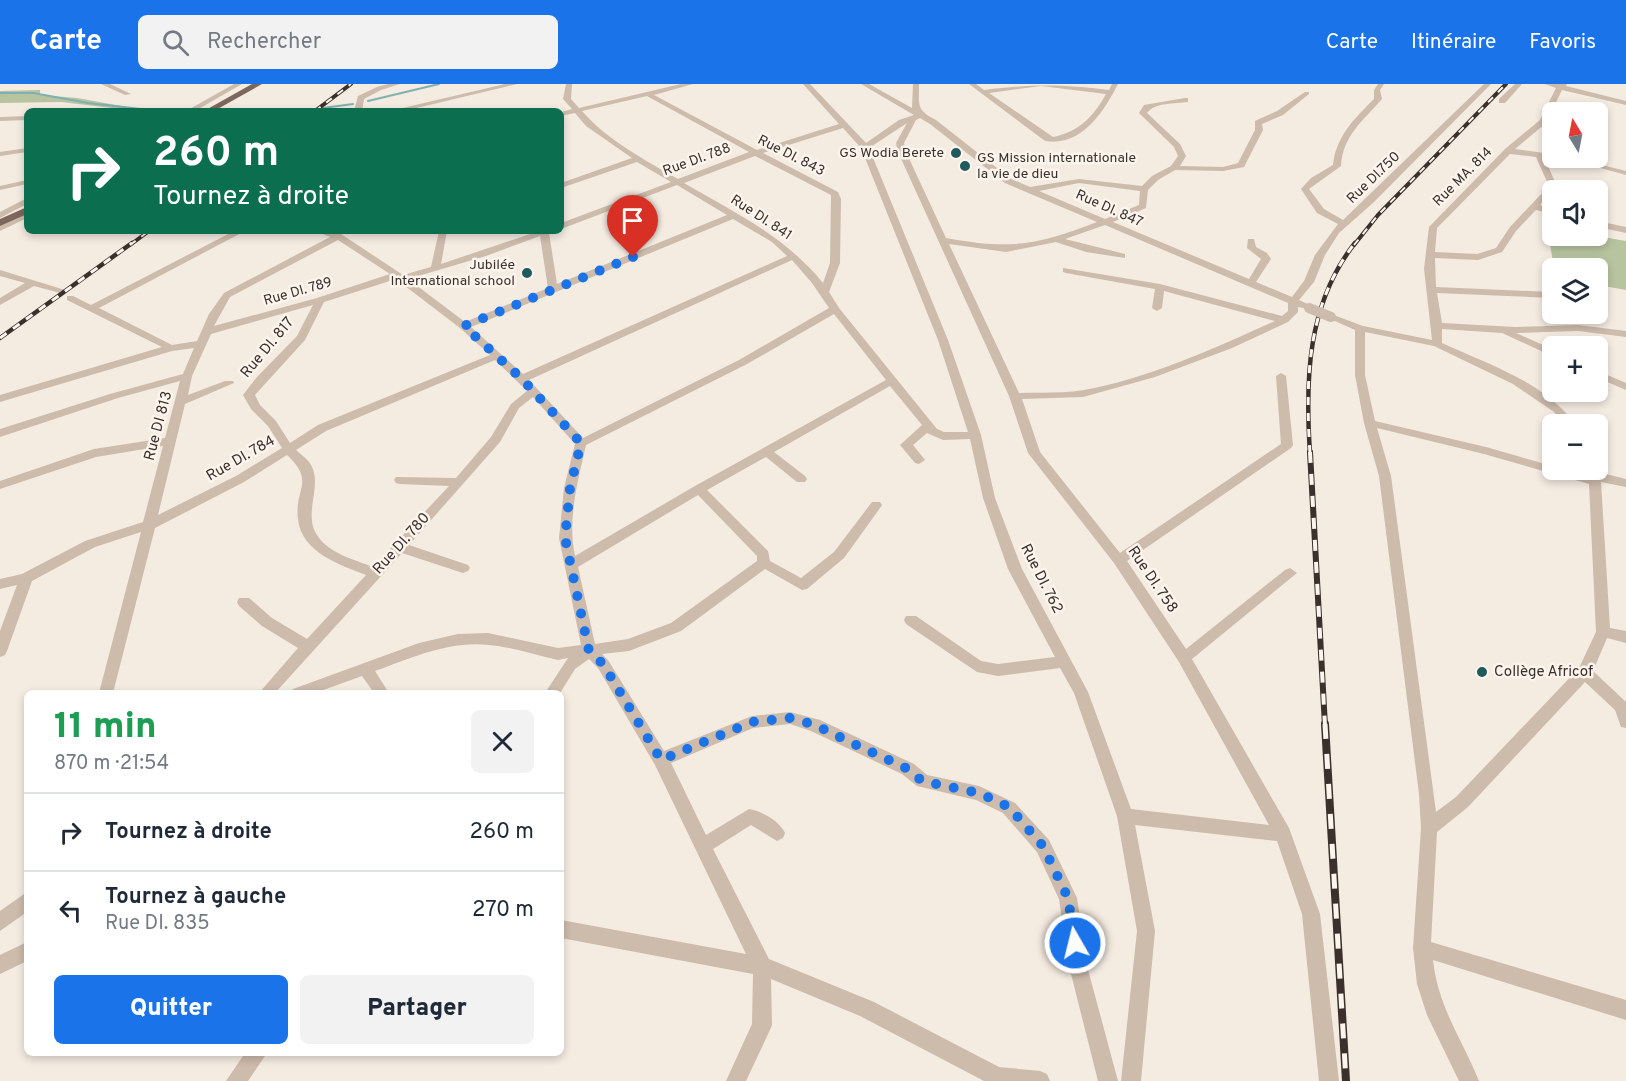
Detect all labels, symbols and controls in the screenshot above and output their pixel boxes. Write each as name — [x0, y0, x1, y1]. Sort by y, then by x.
search box — [138, 15, 558, 69]
text: Carte — [30, 24, 102, 60]
icon: search — [159, 26, 192, 59]
text: Rechercher — [207, 29, 321, 56]
text: Carte — [1326, 29, 1378, 56]
text: Itinéraire — [1411, 29, 1496, 56]
text: Favoris — [1529, 29, 1596, 56]
north arrow — [1542, 102, 1608, 168]
map controls — [1542, 102, 1608, 480]
text: 260 m — [153, 128, 279, 181]
icon: right — [54, 132, 132, 210]
street label: Rue DI. 843 — [755, 132, 827, 180]
street label: Rue DI. 788 — [661, 140, 733, 180]
street label: Rue MA. 814 — [1430, 144, 1496, 210]
place label: GS Wodia Berete — [839, 145, 944, 162]
marker: GS Wodia Berete — [949, 146, 963, 160]
street label: Rue DI.750 — [1344, 148, 1404, 208]
place label: GS Mission internationale la vie de dieu — [977, 150, 1136, 183]
marker: GS Mission internationale la vie de dieu — [958, 159, 972, 173]
text: Tournez à droite — [153, 180, 349, 214]
button: sound — [1542, 180, 1608, 246]
street label: Rue DI. 847 — [1073, 187, 1145, 231]
street label: Rue DI. 841 — [727, 192, 795, 244]
pin — [607, 195, 658, 257]
icon: arrive — [616, 204, 649, 237]
place label: Jubilée International school — [390, 257, 515, 290]
button: layers — [1542, 258, 1608, 324]
marker: Jubilée International school — [520, 266, 534, 280]
street label: Rue DI. 789 — [262, 274, 334, 310]
street label: Rue DI. 817 — [237, 314, 299, 382]
button: + — [1542, 336, 1608, 402]
street label: Rue DI 813 — [141, 389, 177, 463]
button: − — [1542, 414, 1608, 480]
street label: Rue DI. 784 — [203, 432, 279, 486]
street label: Rue DI. 780 — [369, 509, 435, 579]
street label: Rue DI. 762 — [1015, 541, 1067, 617]
street label: Rue DI. 758 — [1123, 543, 1181, 617]
place label: Collège Africof — [1494, 663, 1593, 682]
marker: Collège Africof — [1475, 665, 1489, 679]
text: 11 min — [54, 705, 157, 751]
button: close — [471, 710, 534, 773]
text: 870 m · 21:54 — [54, 751, 169, 777]
icon: right — [54, 816, 87, 849]
text: Tournez à droite — [105, 819, 272, 846]
text: 260 m — [469, 819, 534, 846]
text: Tournez à gauche — [105, 884, 286, 911]
icon: left — [54, 894, 87, 927]
text: 270 m — [472, 897, 534, 924]
text: Rue DI. 835 — [105, 911, 210, 937]
position arrow — [1043, 911, 1107, 975]
button: Quitter — [54, 975, 288, 1044]
button: Partager — [300, 975, 534, 1044]

